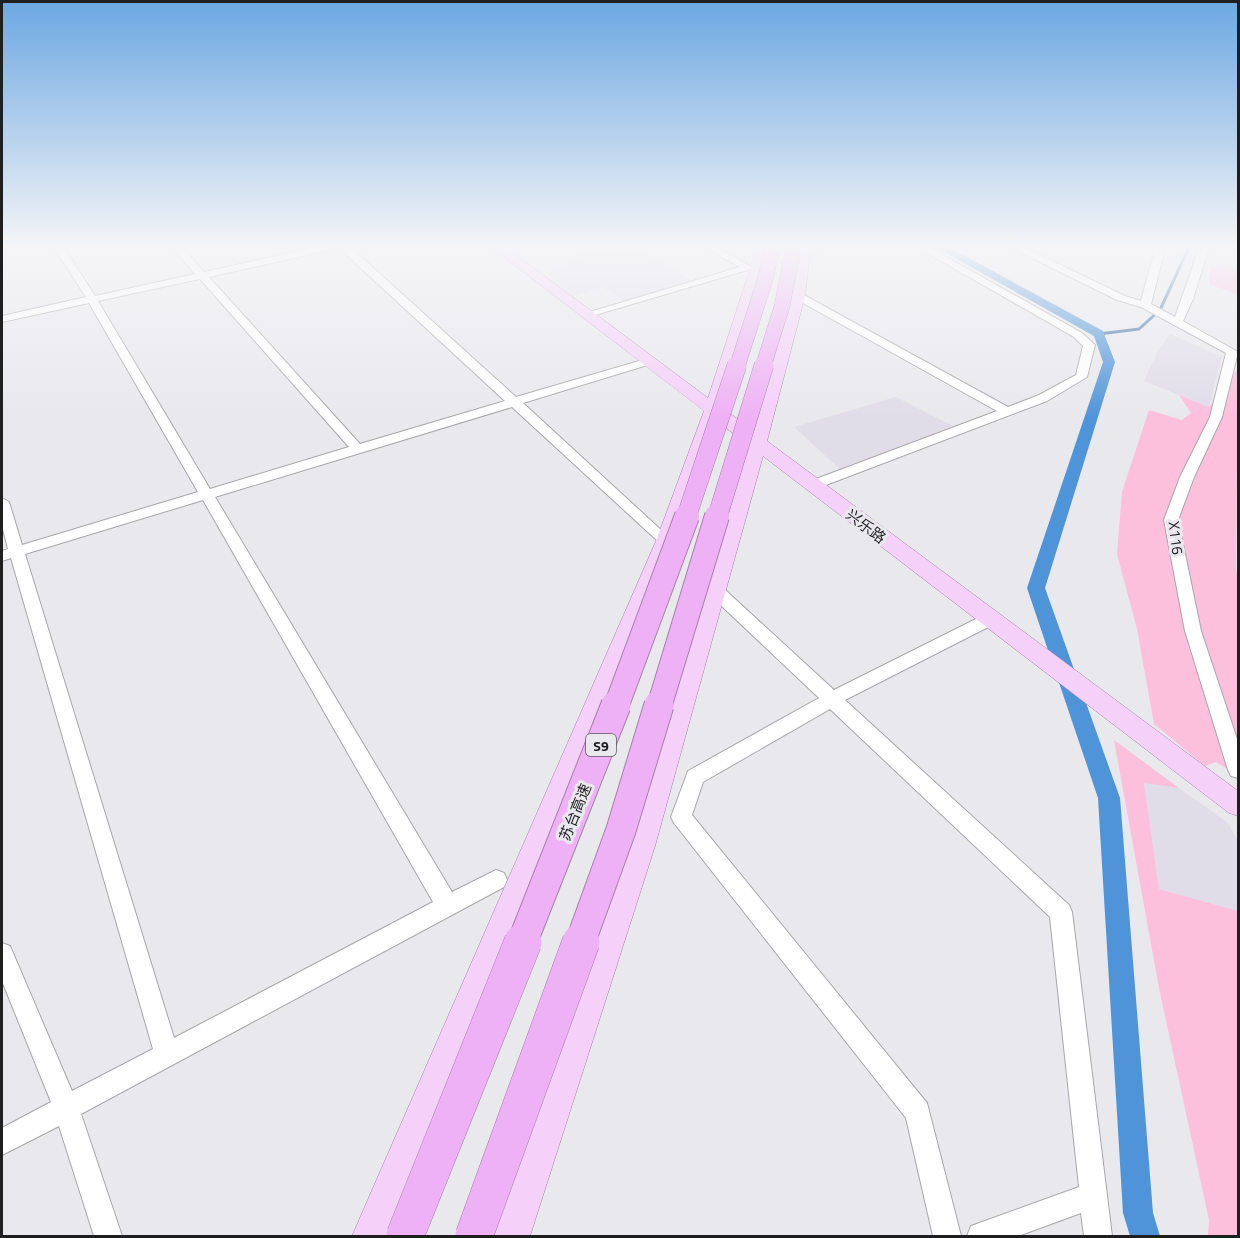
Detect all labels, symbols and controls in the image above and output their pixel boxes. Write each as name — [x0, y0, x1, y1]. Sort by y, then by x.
street label: 兴乐路 — [841, 503, 891, 549]
street label: X116 — [1163, 520, 1189, 556]
road number: S9 — [586, 734, 616, 756]
street label: 苏台高速 — [553, 780, 597, 844]

